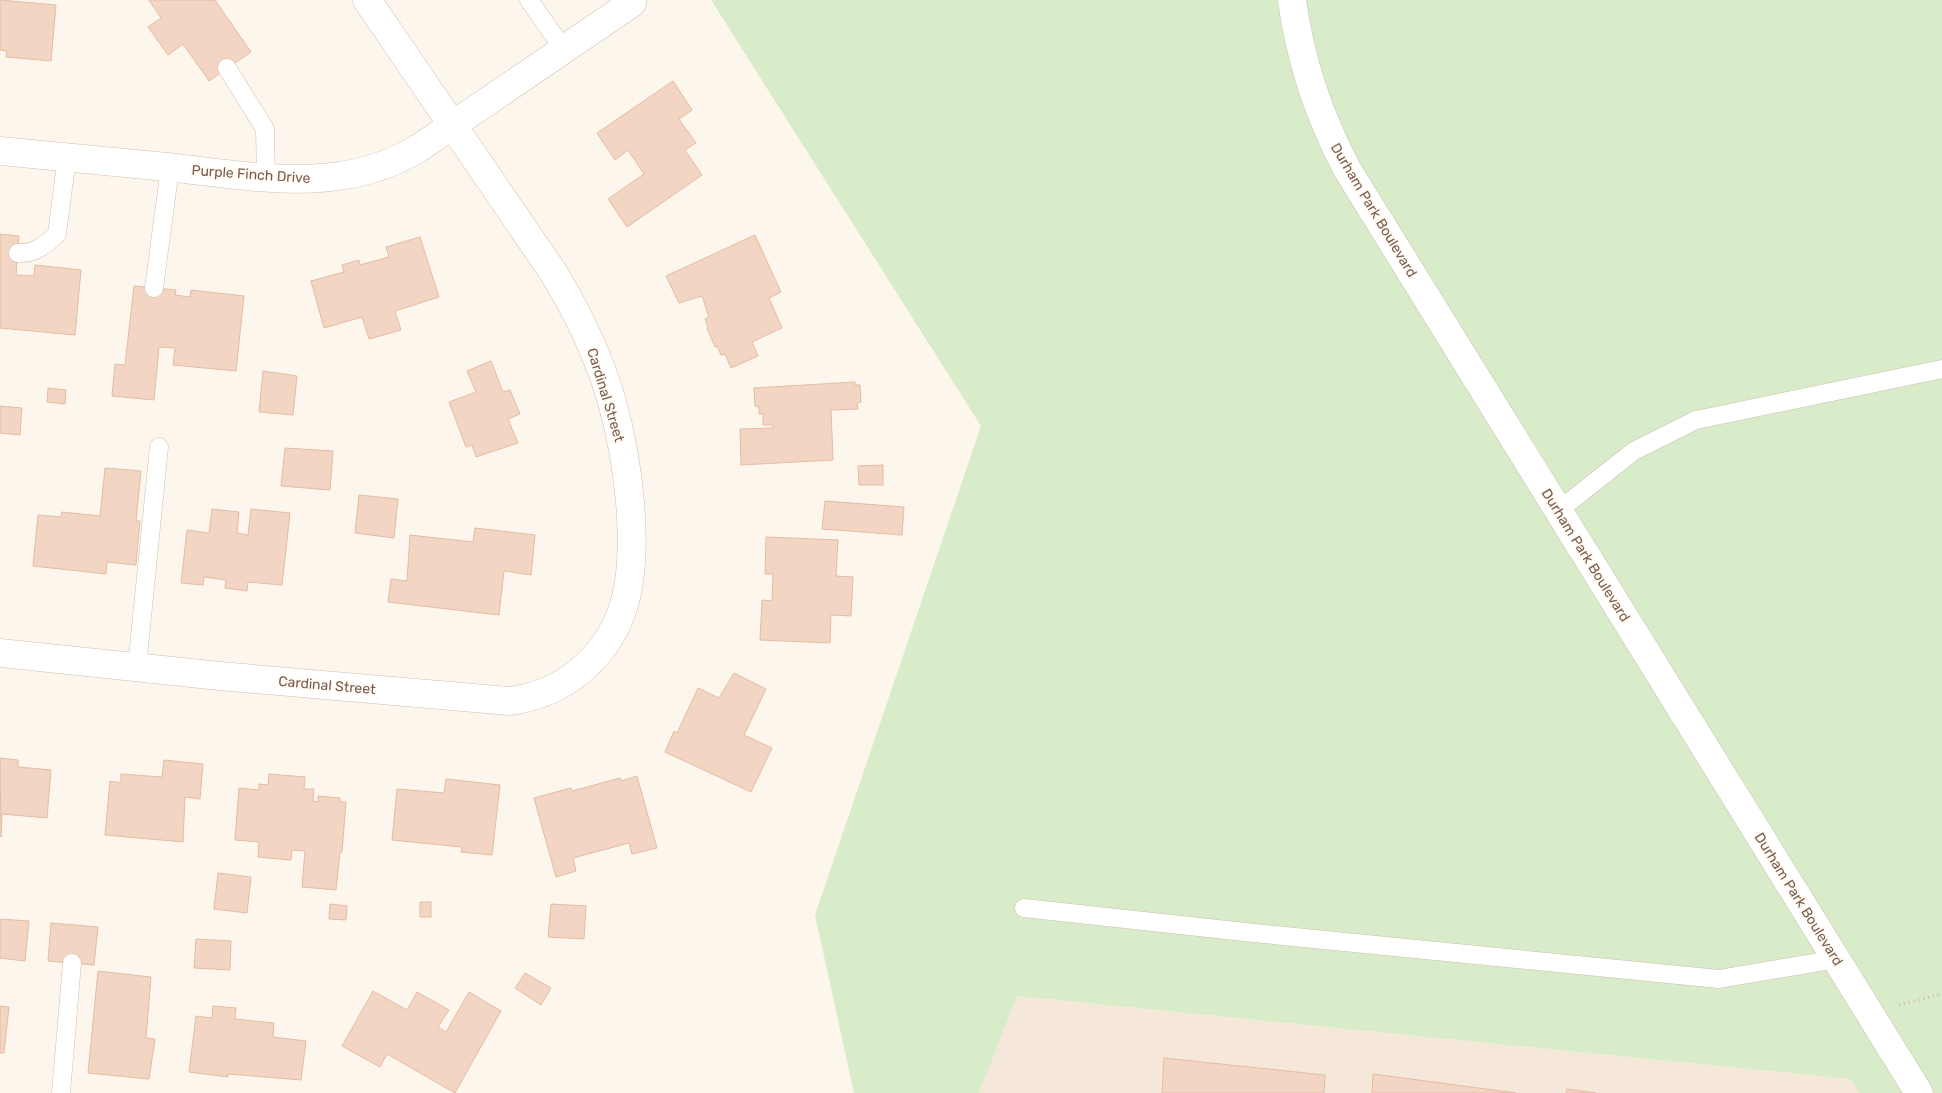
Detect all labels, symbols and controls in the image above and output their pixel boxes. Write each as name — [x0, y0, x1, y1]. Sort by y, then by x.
street label: Durham Park Boulevard — [1327, 140, 1420, 280]
street label: Purple Finch Drive — [191, 162, 311, 187]
street label: Cardinal Street — [583, 346, 628, 445]
street label: Durham Park Boulevard — [1538, 486, 1633, 625]
street label: Cardinal Street — [278, 673, 377, 698]
street label: Durham Park Boulevard — [1751, 830, 1846, 969]

